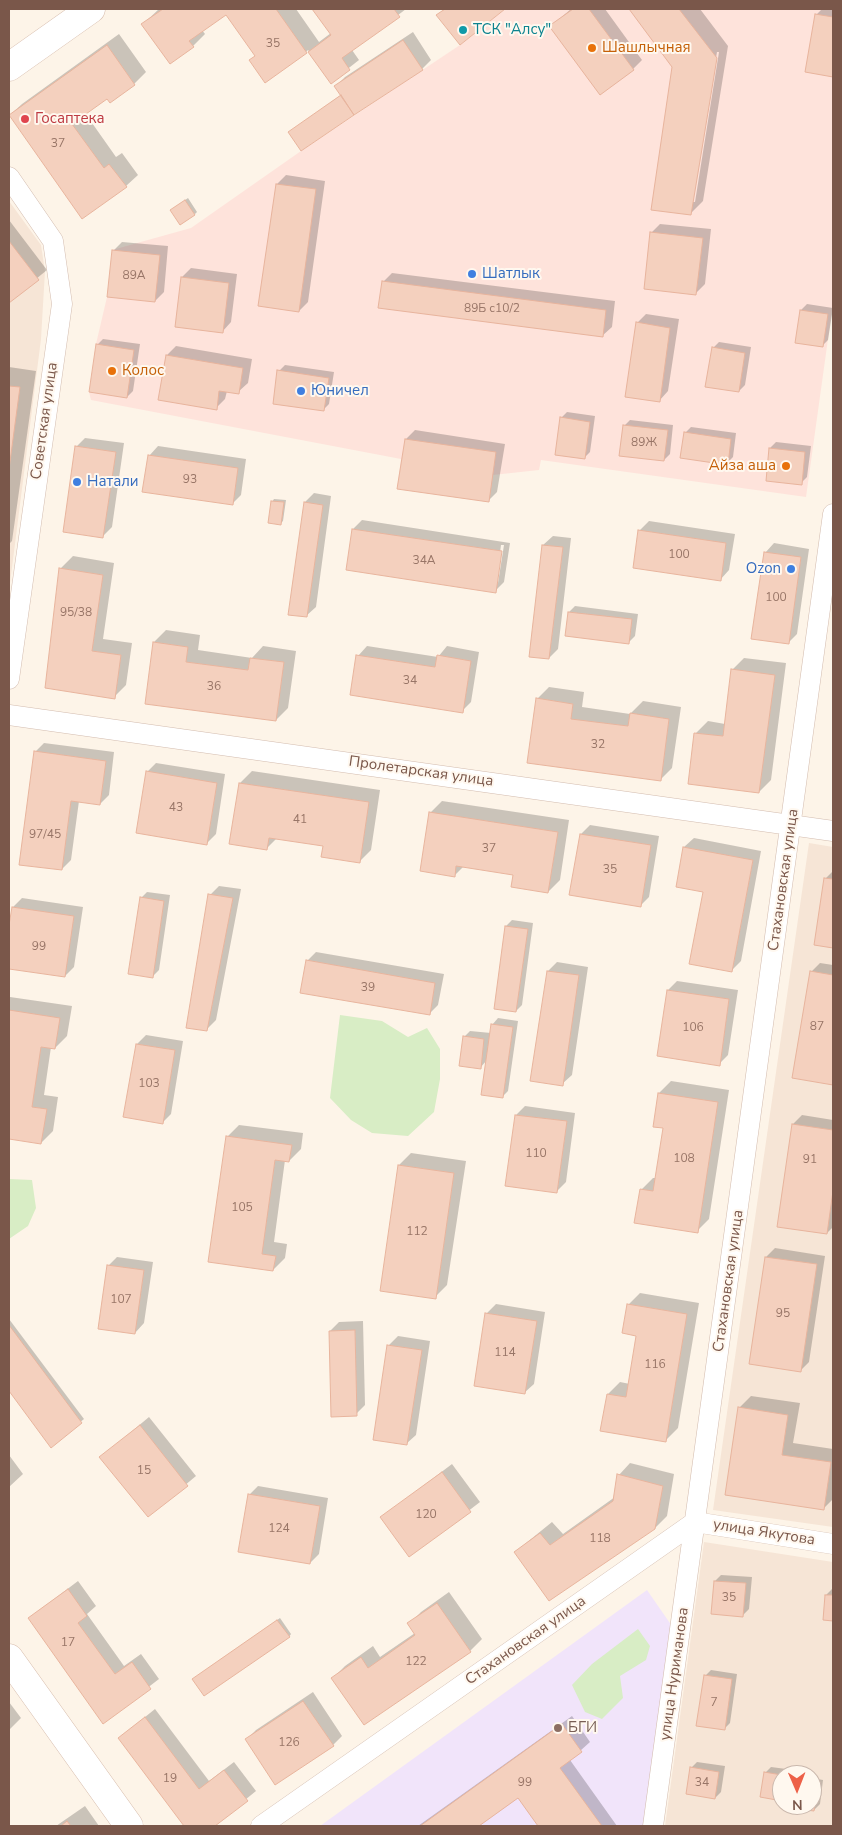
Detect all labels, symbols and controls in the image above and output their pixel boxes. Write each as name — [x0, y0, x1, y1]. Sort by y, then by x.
place label: ТСК "Алсу" — [473, 21, 551, 39]
marker: ТСК "Алсу" — [457, 24, 469, 36]
house number: 35 — [266, 37, 280, 51]
place label: Шашлычная — [602, 39, 691, 57]
marker: Шашлычная — [586, 42, 598, 54]
place label: Госаптека — [35, 110, 104, 128]
marker: Госаптека — [19, 113, 31, 125]
house number: 37 — [51, 137, 65, 151]
place label: Шатлык — [482, 265, 540, 283]
marker: Шатлык — [466, 268, 478, 280]
house number: 89А — [122, 269, 146, 283]
house number: 89Б с10/2 — [464, 302, 520, 316]
street label: Советская улица — [28, 361, 62, 481]
place label: Колос — [122, 362, 164, 380]
marker: Колос — [106, 365, 118, 377]
place label: Юничел — [311, 382, 369, 400]
marker: Юничел — [295, 385, 307, 397]
house number: 89Ж — [631, 436, 657, 450]
place label: Айза аша — [709, 457, 776, 475]
marker: Айза аша — [780, 460, 792, 472]
place label: Натали — [87, 473, 139, 491]
house number: 93 — [183, 473, 197, 487]
marker: Натали — [71, 476, 83, 488]
house number: 100 — [668, 548, 690, 562]
house number: 34А — [412, 554, 436, 568]
place label: Ozon — [746, 560, 781, 578]
marker: Ozon — [785, 563, 797, 575]
house number: 100 — [765, 591, 787, 605]
house number: 95/38 — [60, 606, 92, 620]
house number: 34 — [403, 674, 417, 688]
house number: 36 — [207, 680, 221, 694]
house number: 32 — [591, 738, 605, 752]
street label: Пролетарская улица — [348, 753, 494, 791]
house number: 43 — [169, 801, 183, 815]
street label: Стахановская улица — [765, 808, 803, 952]
house number: 41 — [293, 813, 307, 827]
house number: 97/45 — [29, 828, 61, 842]
house number: 37 — [482, 842, 496, 856]
house number: 35 — [603, 863, 617, 877]
house number: 99 — [32, 940, 46, 954]
house number: 39 — [361, 981, 375, 995]
house number: 87 — [810, 1020, 824, 1034]
house number: 106 — [682, 1021, 704, 1035]
house number: 103 — [138, 1077, 160, 1091]
house number: 110 — [525, 1147, 547, 1161]
house number: 108 — [673, 1152, 695, 1166]
house number: 91 — [803, 1153, 817, 1167]
house number: 105 — [231, 1201, 253, 1215]
street label: Стахановская улица — [710, 1209, 748, 1353]
house number: 112 — [406, 1225, 428, 1239]
house number: 107 — [110, 1293, 132, 1307]
house number: 95 — [776, 1307, 790, 1321]
house number: 114 — [494, 1346, 516, 1360]
house number: 116 — [644, 1358, 666, 1372]
house number: 15 — [137, 1464, 151, 1478]
house number: 120 — [415, 1508, 437, 1522]
street label: улица Якутова — [712, 1516, 816, 1550]
house number: 124 — [268, 1522, 290, 1536]
house number: 118 — [589, 1532, 611, 1546]
house number: 35 — [722, 1591, 736, 1605]
street label: Стахановская улица — [462, 1593, 590, 1689]
street label: улица Нуриманова — [657, 1606, 693, 1742]
house number: 17 — [61, 1636, 75, 1650]
house number: 122 — [405, 1655, 427, 1669]
house number: 7 — [710, 1696, 718, 1710]
place label: БГИ — [568, 1719, 597, 1737]
marker: БГИ — [552, 1722, 564, 1734]
house number: 126 — [278, 1736, 300, 1750]
north arrow — [772, 1765, 822, 1815]
house number: 19 — [163, 1772, 177, 1786]
house number: 99 — [518, 1776, 532, 1790]
house number: 34 — [695, 1776, 709, 1790]
text: N — [792, 1795, 803, 1814]

